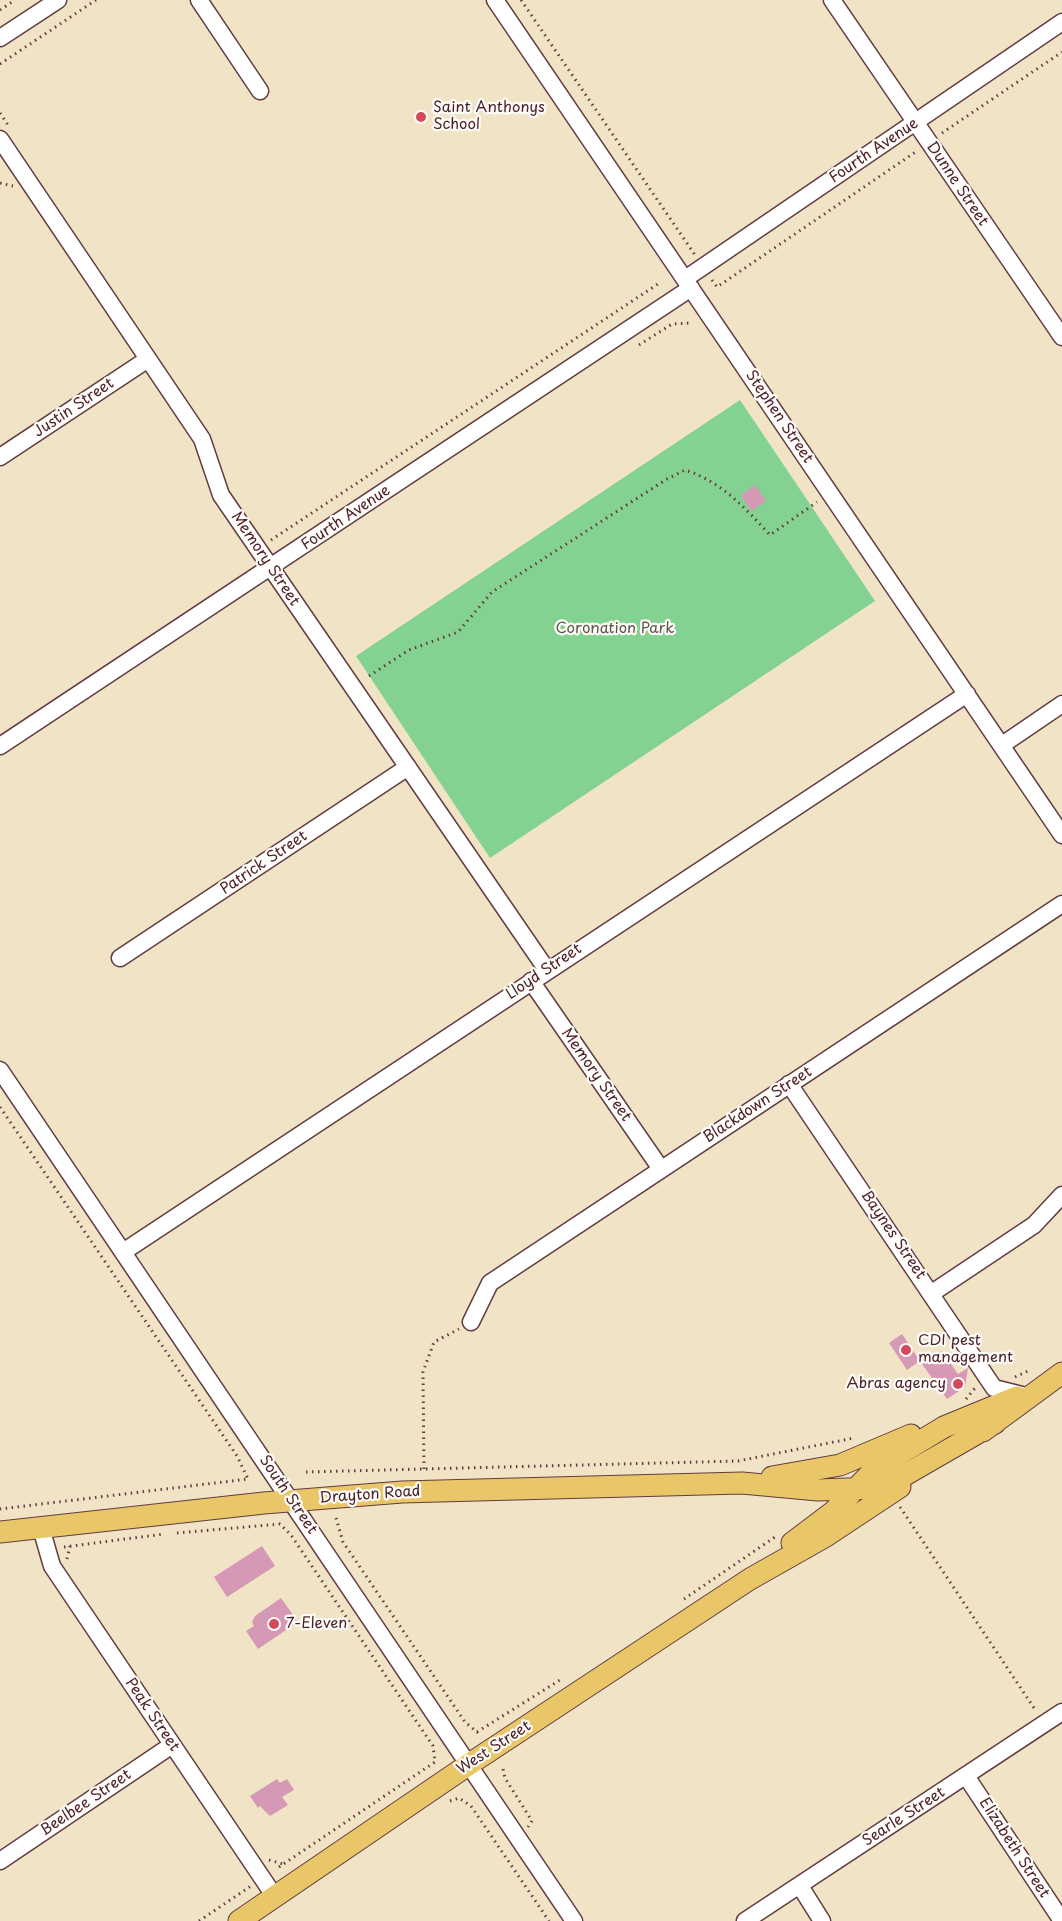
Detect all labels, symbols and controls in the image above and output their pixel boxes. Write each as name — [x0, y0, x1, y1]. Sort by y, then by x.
place label: Saint Anthonys School — [433, 99, 545, 134]
marker: Saint Anthonys School — [414, 110, 428, 124]
street label: Fourth Avenue — [826, 115, 922, 187]
street label: Dunne Street — [922, 139, 992, 229]
street label: Stephen Street — [741, 367, 817, 467]
street label: Justin Street — [30, 375, 118, 441]
street label: Fourth Avenue — [298, 482, 394, 554]
street label: Memory Street — [227, 509, 303, 609]
park label: Coronation Park — [556, 620, 674, 638]
street label: Patrick Street — [217, 827, 311, 899]
street label: Lloyd Street — [503, 940, 585, 1004]
street label: Memory Street — [557, 1025, 635, 1125]
street label: Blackdown Street — [700, 1063, 816, 1147]
street label: Baynes Street — [857, 1187, 929, 1283]
place label: CDI pest management — [918, 1332, 1013, 1367]
marker: CDI pest management — [899, 1343, 913, 1357]
place label: Abras agency — [846, 1375, 946, 1393]
marker: Abras agency — [951, 1377, 965, 1391]
street label: South Street — [255, 1452, 321, 1538]
street label: Drayton Road — [319, 1482, 421, 1508]
place label: 7-Eleven — [286, 1615, 347, 1633]
marker: 7-Eleven — [267, 1617, 281, 1631]
street label: Peak Street — [121, 1675, 183, 1755]
street label: West Street — [454, 1717, 534, 1779]
street label: Beelbee Street — [37, 1766, 135, 1840]
street label: Searle Street — [859, 1784, 949, 1850]
street label: Elizabeth Street — [975, 1795, 1053, 1901]

